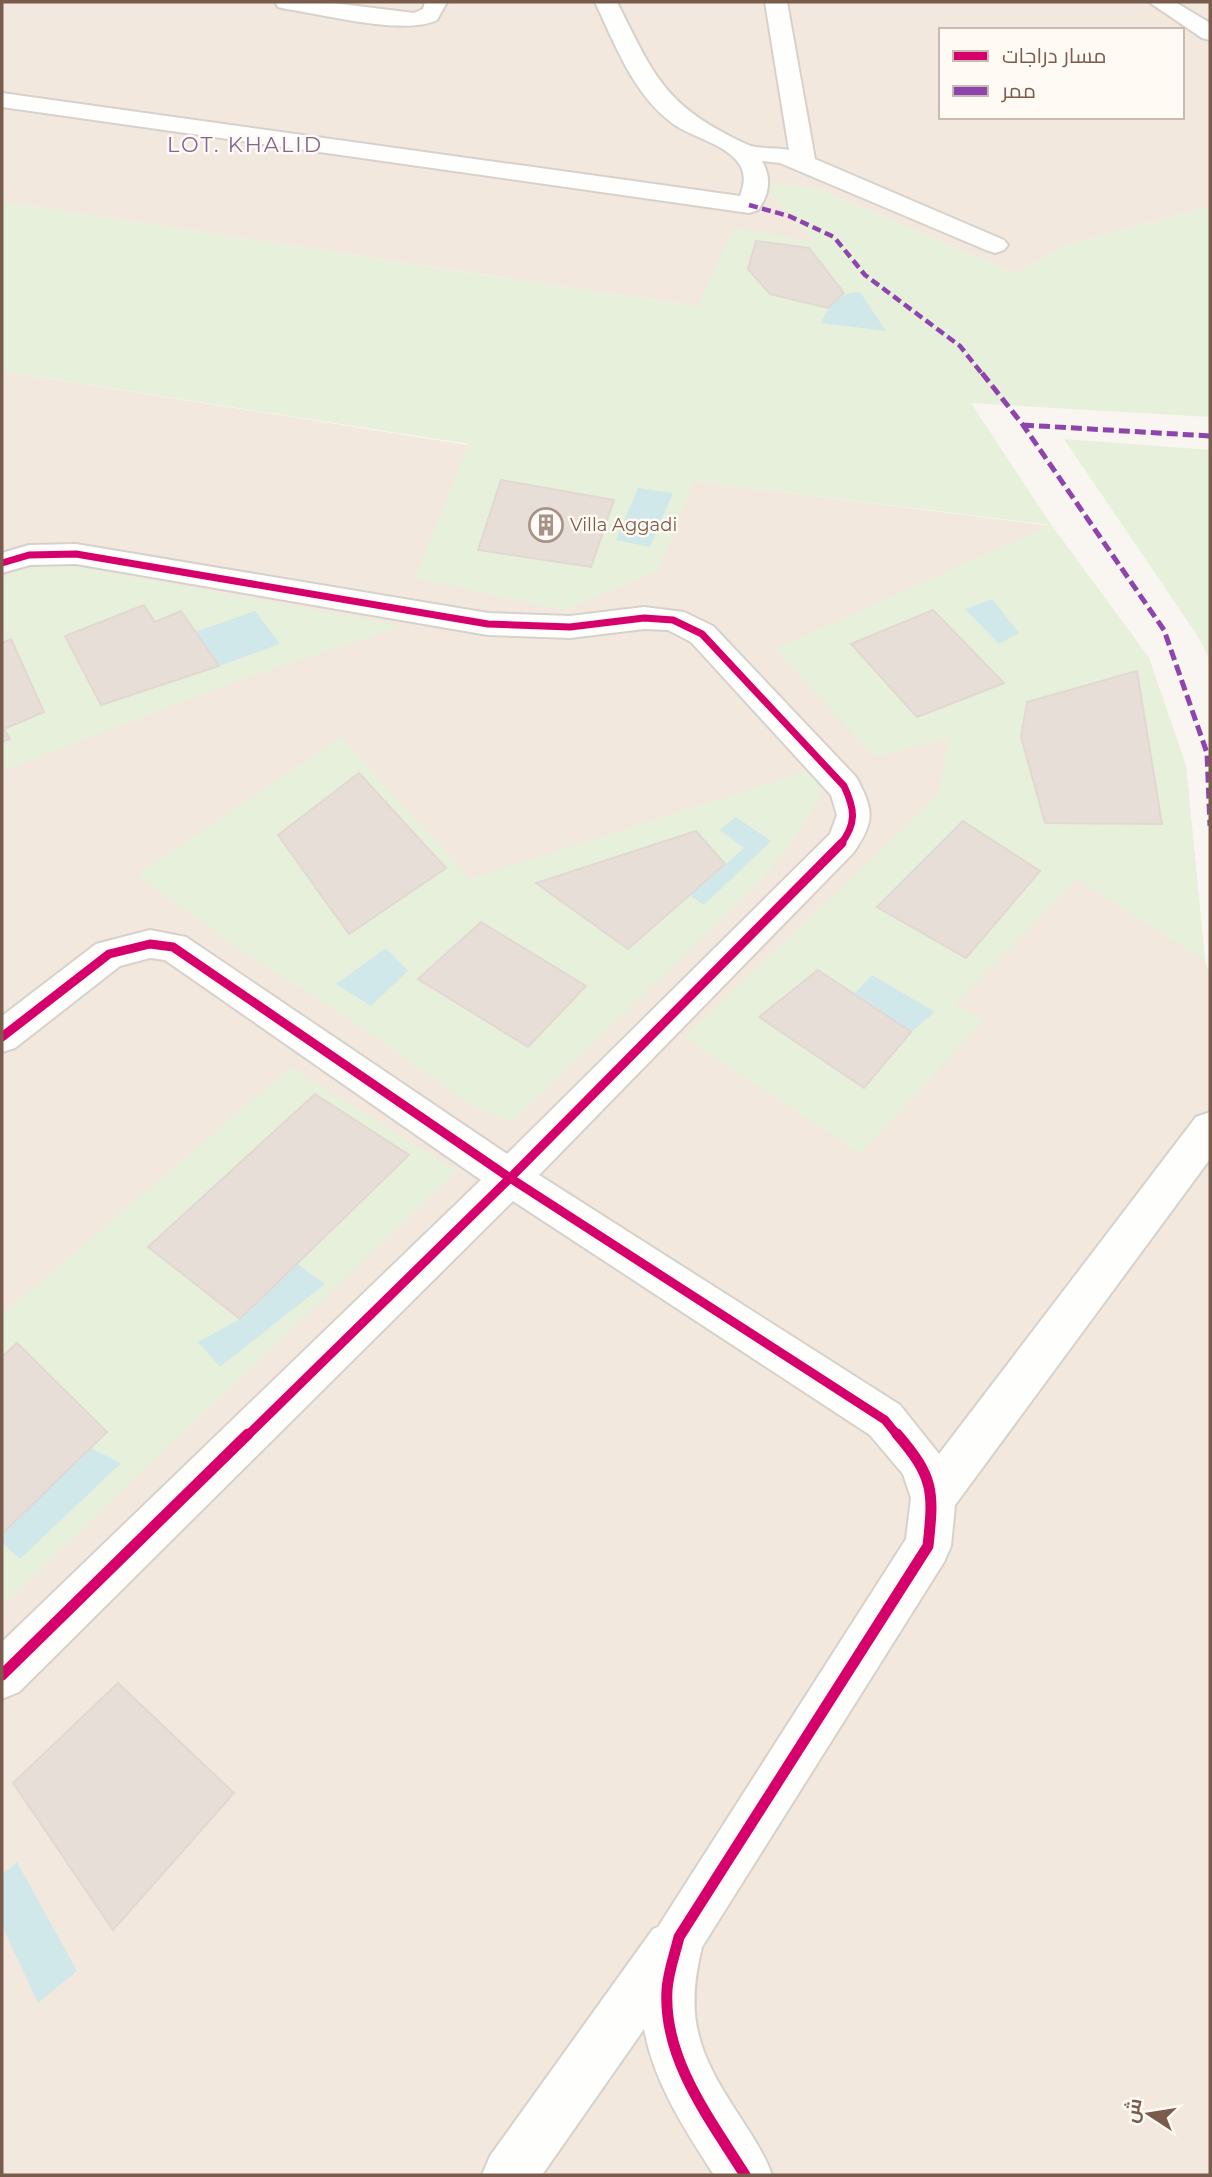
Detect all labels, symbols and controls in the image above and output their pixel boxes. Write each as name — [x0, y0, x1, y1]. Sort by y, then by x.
legend — [939, 28, 1184, 119]
text: مسار دراجات — [1002, 43, 1107, 68]
text: ممر — [1001, 78, 1036, 103]
district label: LOT. KHALID — [167, 132, 323, 157]
building icon: Villa Aggadi — [527, 506, 565, 544]
place label: Villa Aggadi — [570, 514, 677, 536]
north arrow — [1114, 2079, 1184, 2149]
text: ش — [1119, 2096, 1147, 2125]

